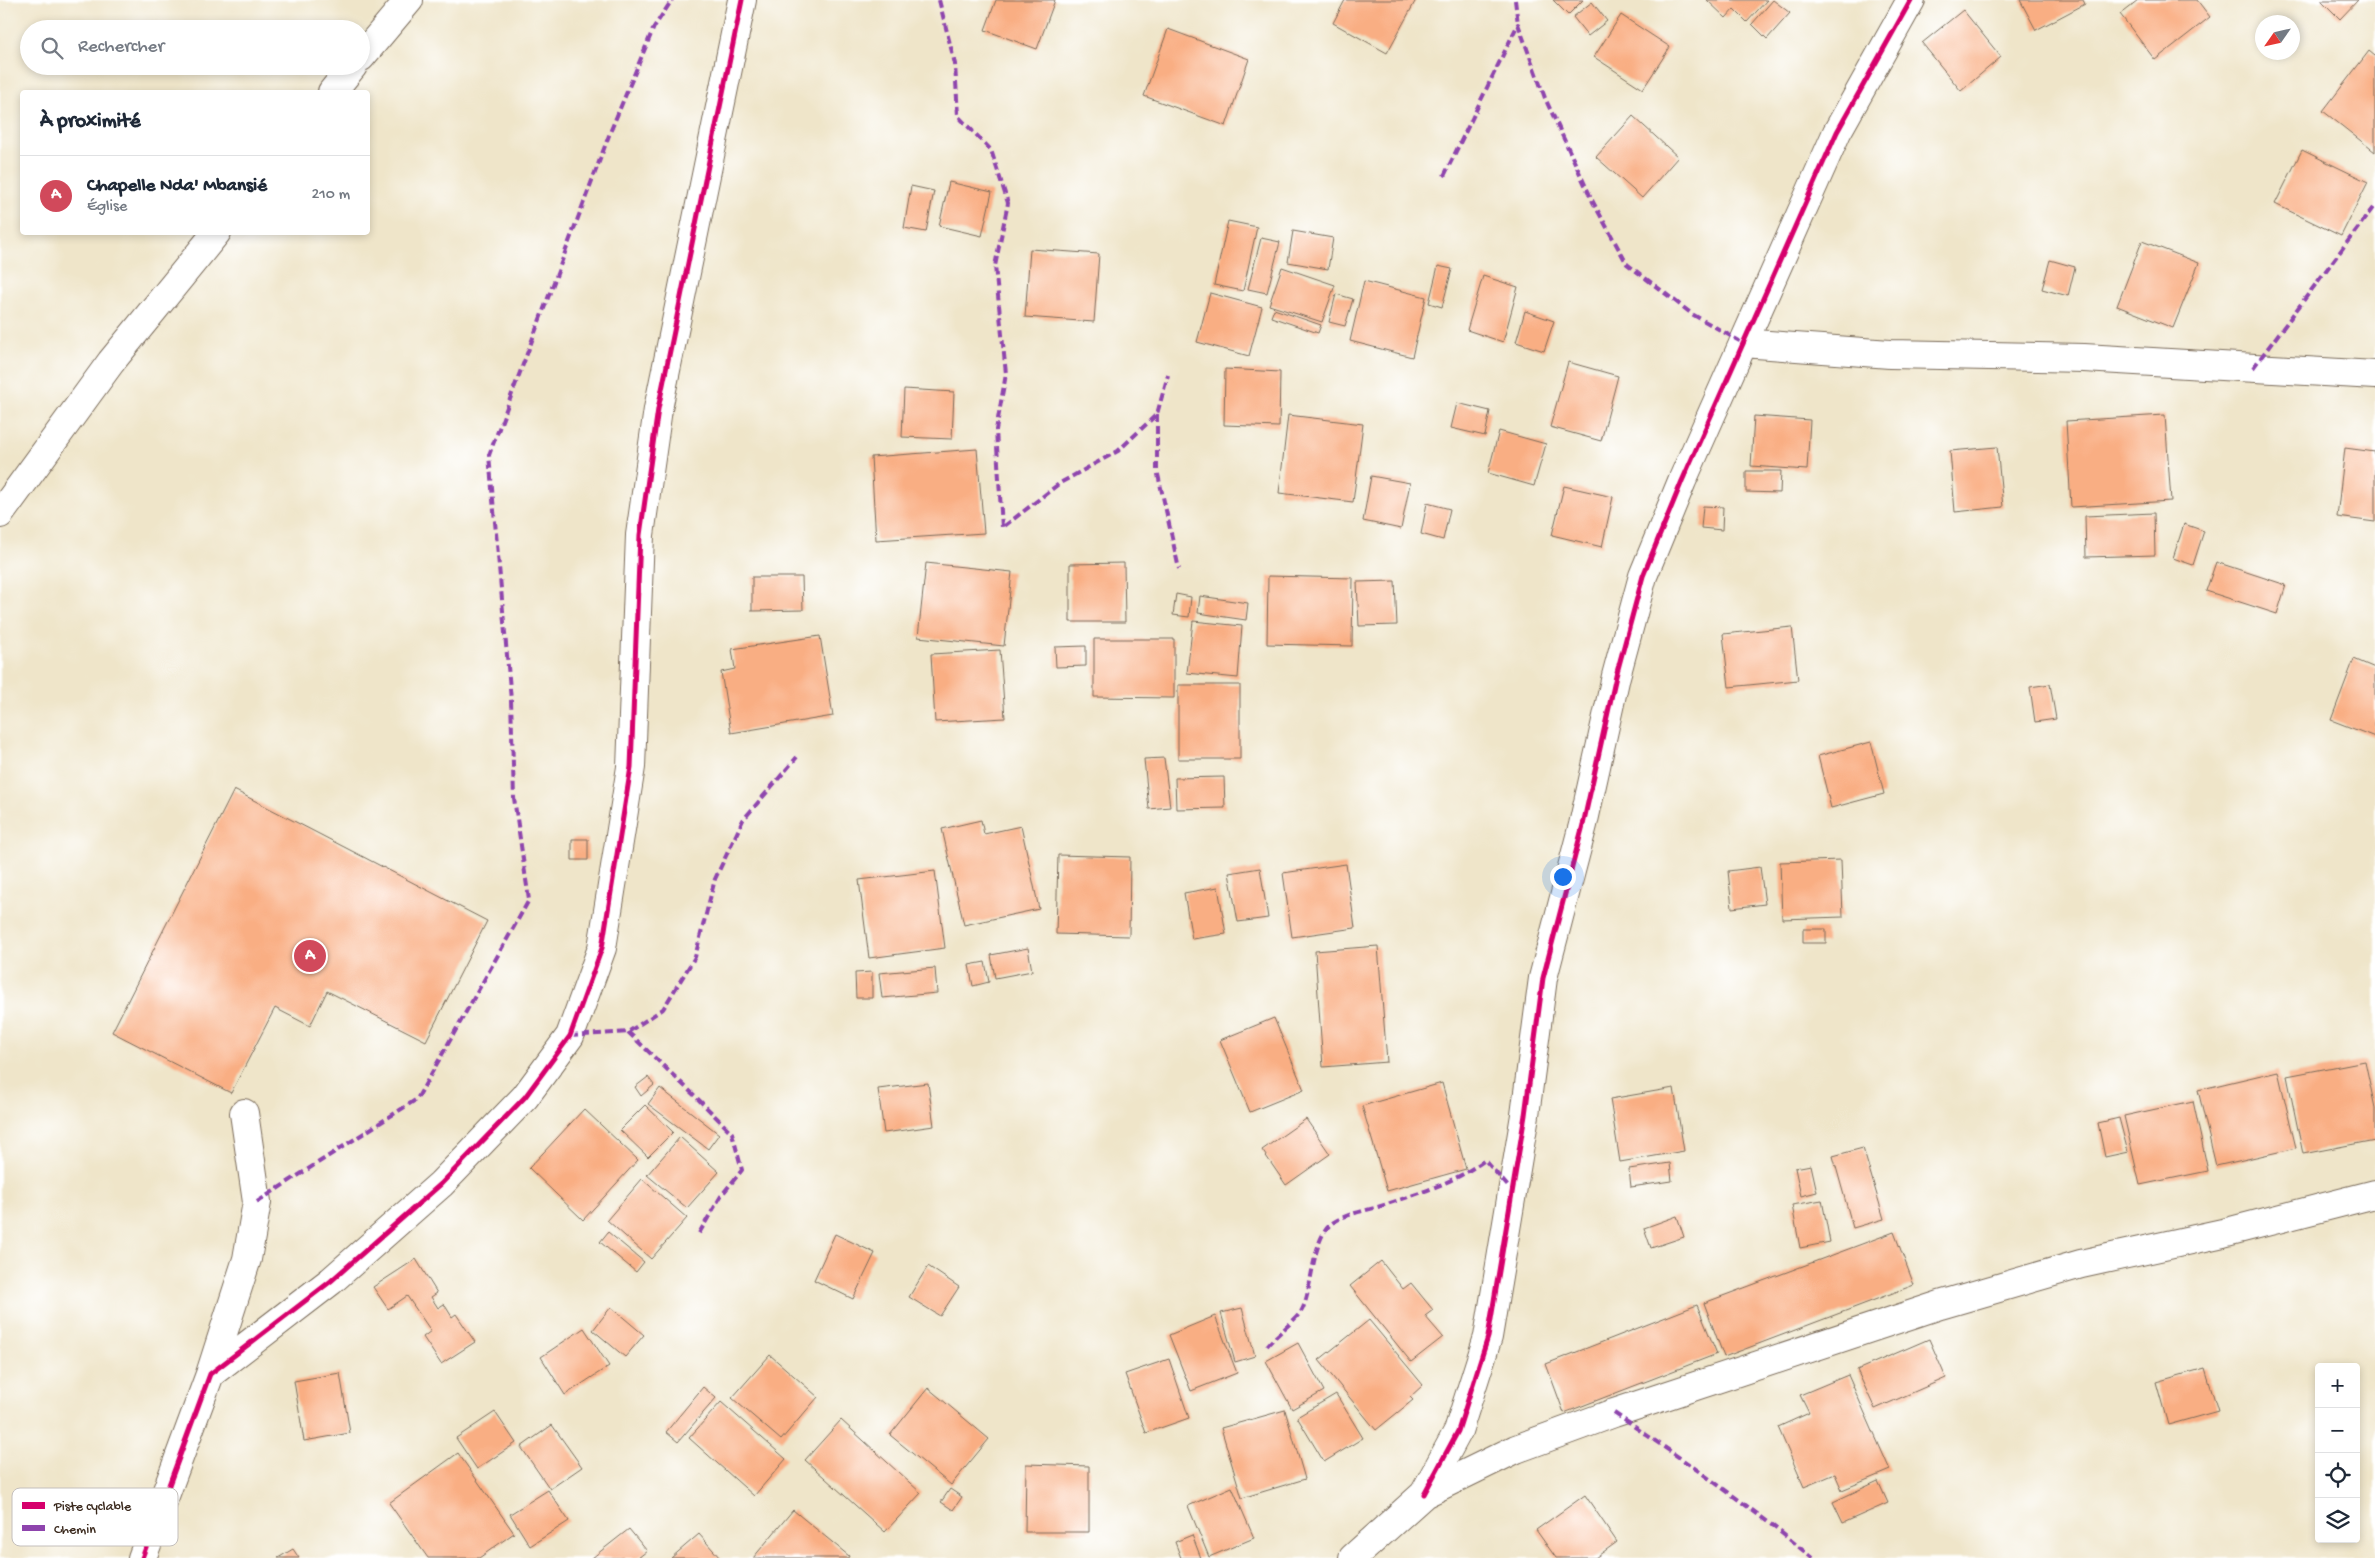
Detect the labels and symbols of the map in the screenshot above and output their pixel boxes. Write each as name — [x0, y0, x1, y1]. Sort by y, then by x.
north arrow — [2255, 15, 2300, 60]
your location — [1550, 864, 1576, 890]
pin: A — [294, 937, 326, 975]
legend — [12, 1488, 178, 1546]
text: Piste cyclable — [53, 1499, 132, 1516]
text: Chemin — [54, 1522, 96, 1539]

